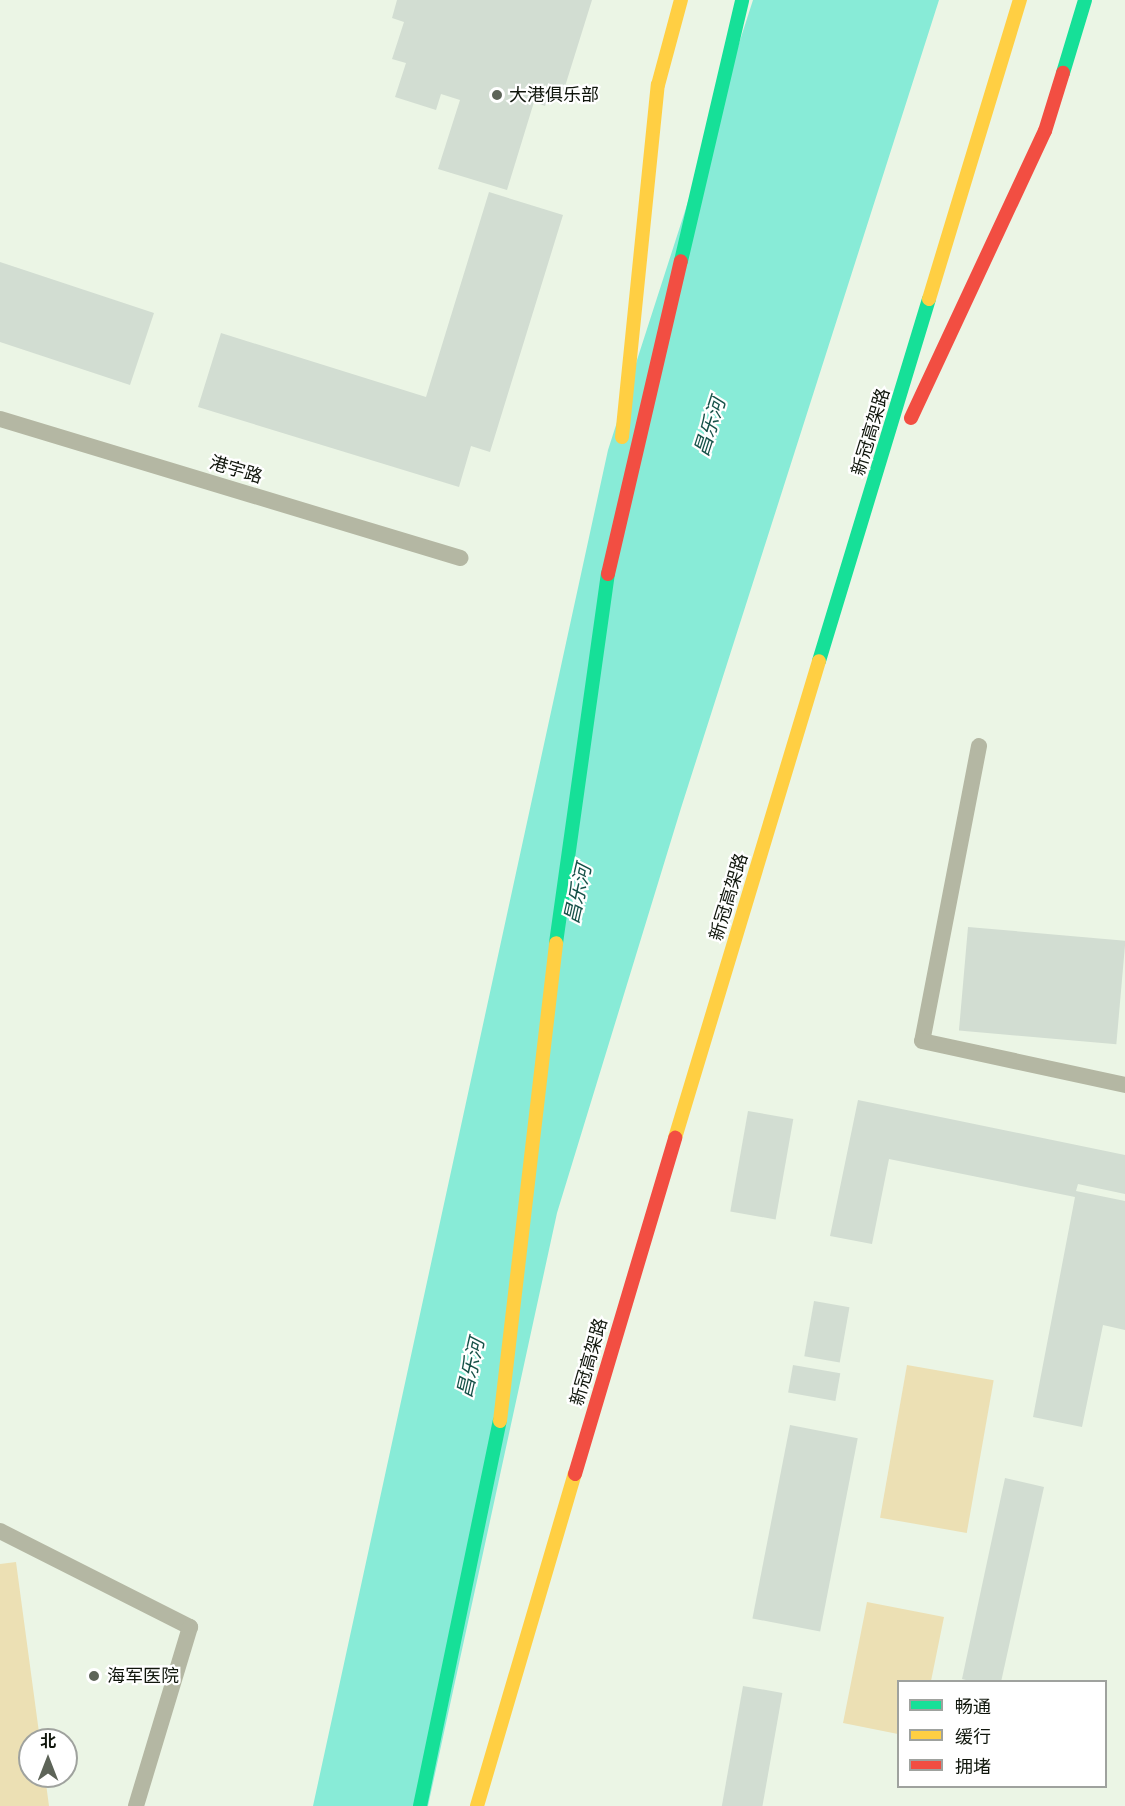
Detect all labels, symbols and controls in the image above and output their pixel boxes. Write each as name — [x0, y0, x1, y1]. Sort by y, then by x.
place label: 大港俱乐部 — [509, 84, 599, 106]
marker: 大港俱乐部 — [490, 88, 504, 102]
street label: 新冠高架路 — [848, 386, 894, 478]
water label: 昌乐河 — [689, 395, 731, 459]
street label: 港宇路 — [207, 452, 265, 488]
street label: 新冠高架路 — [706, 851, 752, 943]
water label: 昌乐河 — [560, 862, 596, 926]
street label: 新冠高架路 — [566, 1316, 612, 1408]
water label: 昌乐河 — [453, 1336, 489, 1400]
place label: 海军医院 — [107, 1665, 179, 1687]
marker: 海军医院 — [85, 1667, 103, 1685]
legend — [897, 1680, 1107, 1788]
text: 畅通 — [955, 1696, 991, 1717]
text: 缓行 — [955, 1726, 991, 1747]
north arrow — [18, 1728, 78, 1788]
text: 北 — [40, 1732, 56, 1751]
text: 拥堵 — [955, 1756, 991, 1777]

